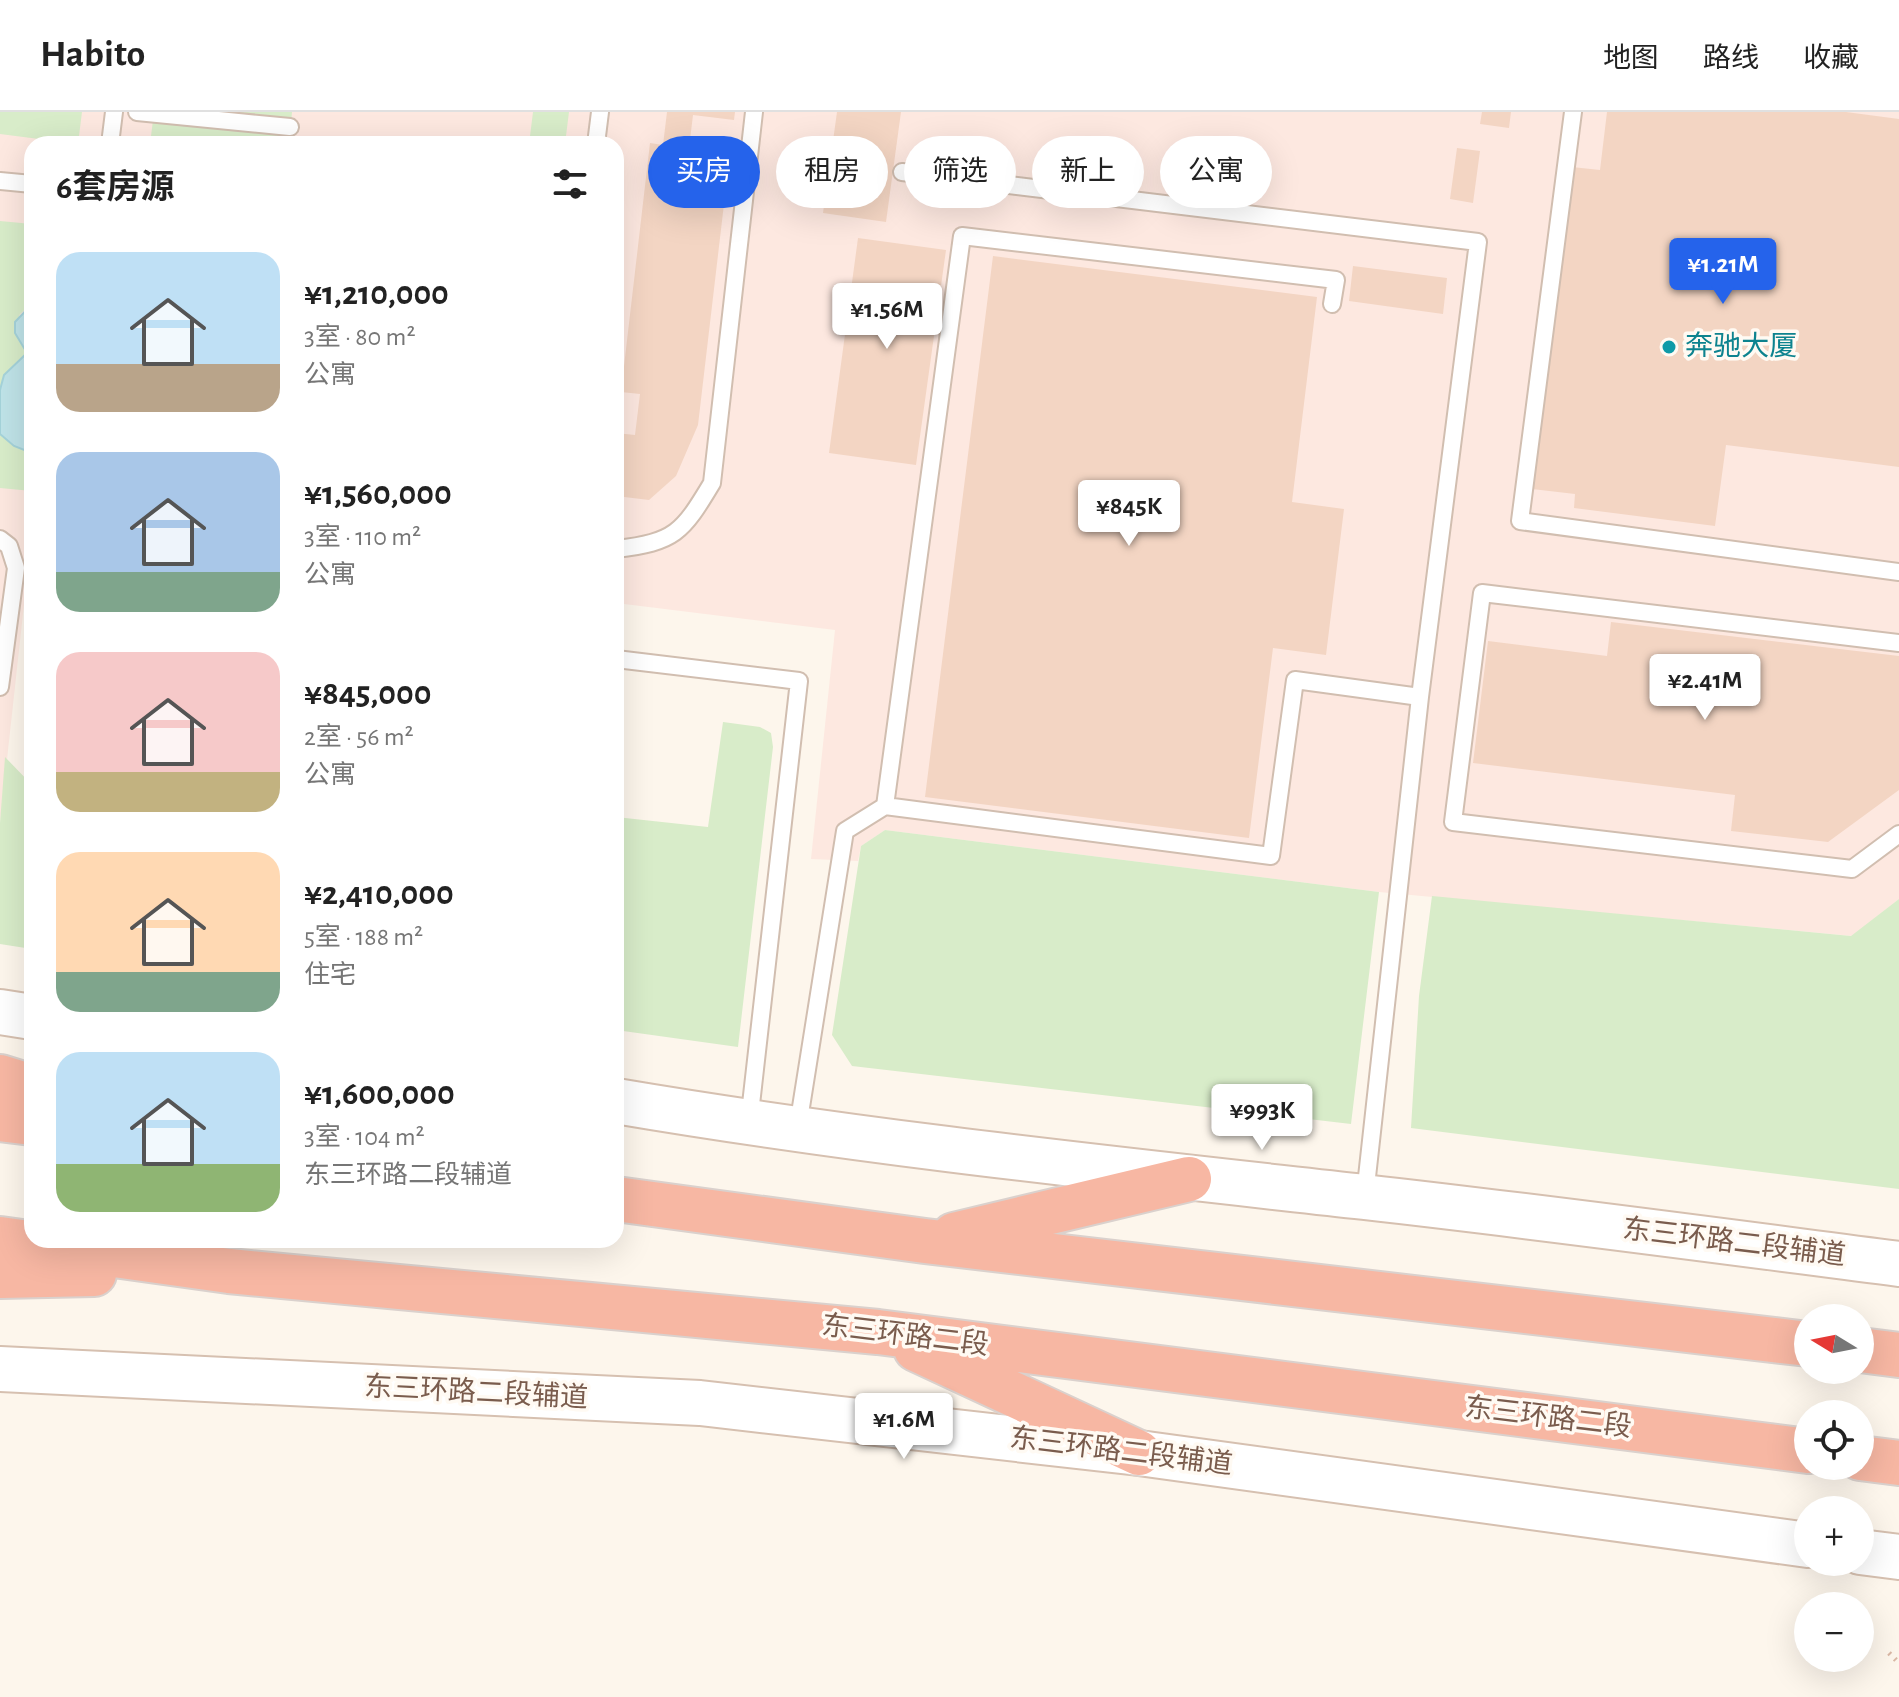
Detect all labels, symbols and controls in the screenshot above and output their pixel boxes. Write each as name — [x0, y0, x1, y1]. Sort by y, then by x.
text: Habito — [40, 36, 145, 74]
text: 地图 — [1603, 45, 1659, 73]
text: 路线 — [1703, 45, 1759, 73]
text: 收藏 — [1803, 45, 1859, 73]
chip: 买房 — [648, 136, 760, 208]
chip: 租房 — [776, 136, 888, 208]
chip: 筛选 — [904, 136, 1016, 208]
chip: 新上 — [1032, 136, 1144, 208]
chip: 公寓 — [1160, 136, 1272, 208]
icon: filters — [548, 162, 592, 206]
text: 6套房源 — [56, 171, 174, 205]
pin: ¥1.21M — [1658, 238, 1788, 306]
text: ¥1.21M — [1687, 251, 1759, 277]
text: ¥1,210,000 — [304, 277, 449, 311]
pin: ¥1.56M — [822, 283, 952, 351]
icon: home — [120, 284, 216, 380]
text: ¥1.56M — [850, 296, 924, 322]
text: 3室 · 80 m² — [304, 324, 415, 350]
place label: 奔驰大厦 — [1685, 331, 1797, 361]
marker: 奔驰大厦 — [1660, 338, 1678, 356]
text: 公寓 — [304, 362, 356, 388]
text: ¥1,560,000 — [304, 477, 452, 511]
pin: ¥845K — [1073, 480, 1185, 548]
icon: home — [120, 484, 216, 580]
text: ¥845K — [1096, 493, 1162, 519]
text: 3室 · 110 m² — [304, 524, 421, 550]
text: 公寓 — [304, 562, 356, 588]
pin: ¥2.41M — [1640, 654, 1770, 722]
text: ¥2.41M — [1667, 667, 1743, 693]
text: ¥845,000 — [304, 677, 431, 711]
icon: home — [120, 684, 216, 780]
text: 2室 · 56 m² — [304, 724, 414, 750]
text: 公寓 — [304, 762, 356, 788]
text: ¥2,410,000 — [304, 877, 454, 911]
icon: home — [120, 884, 216, 980]
text: 5室 · 188 m² — [304, 924, 423, 950]
text: 住宅 — [304, 962, 356, 988]
text: ¥1,600,000 — [304, 1077, 455, 1111]
icon: home — [120, 1084, 216, 1180]
pin: ¥993K — [1206, 1084, 1318, 1152]
text: ¥993K — [1229, 1097, 1295, 1123]
text: 3室 · 104 m² — [304, 1124, 425, 1150]
text: 东三环路二段辅道 — [304, 1162, 512, 1188]
street label: 东三环路二段辅道 — [1621, 1213, 1847, 1271]
north arrow — [1794, 1304, 1874, 1384]
map controls — [1794, 1304, 1874, 1672]
street label: 东三环路二段 — [820, 1310, 990, 1360]
street label: 东三环路二段辅道 — [363, 1371, 589, 1413]
street label: 东三环路二段 — [1463, 1392, 1633, 1442]
pin: ¥1.6M — [848, 1393, 960, 1461]
button: locate — [1794, 1400, 1874, 1480]
text: ¥1.6M — [873, 1406, 935, 1432]
street label: 东三环路二段辅道 — [1008, 1422, 1234, 1480]
button: + — [1794, 1496, 1874, 1576]
button: − — [1794, 1592, 1874, 1672]

